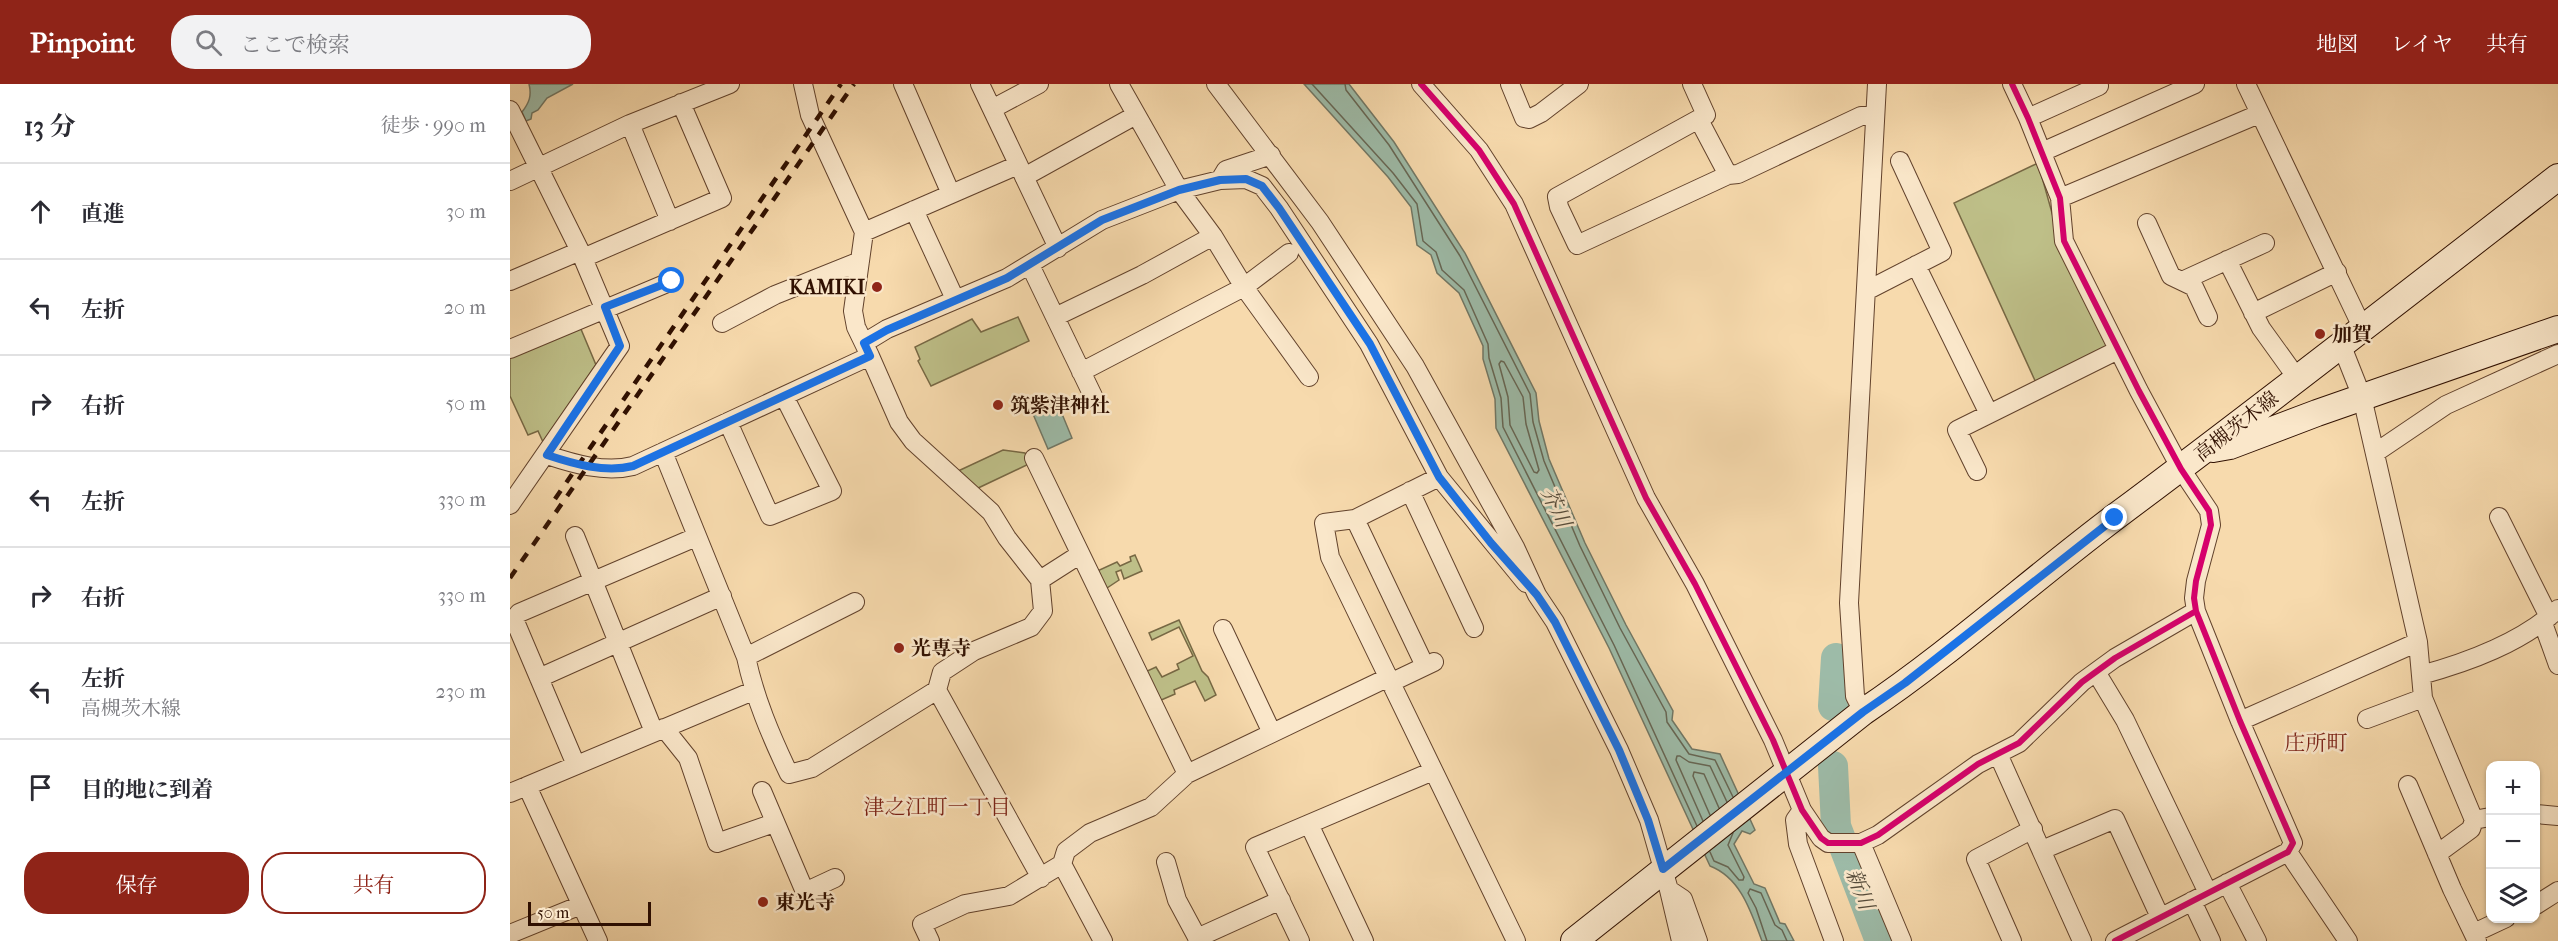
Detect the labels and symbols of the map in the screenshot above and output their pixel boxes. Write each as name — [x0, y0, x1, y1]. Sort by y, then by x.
route start — [658, 267, 684, 293]
place label: KAMIKI — [789, 276, 865, 299]
marker: KAMIKI — [870, 280, 884, 294]
place label: 加賀 — [2332, 323, 2372, 346]
marker: 加賀 — [2313, 327, 2327, 341]
street label: 高槻茨木線 — [2190, 387, 2283, 466]
place label: 筑紫津神社 — [1010, 394, 1110, 417]
marker: 筑紫津神社 — [991, 398, 1005, 412]
water label: 芥川 — [1536, 483, 1577, 533]
route end — [2101, 504, 2127, 530]
place label: 光専寺 — [911, 637, 971, 660]
marker: 光専寺 — [892, 641, 906, 655]
district label: 庄所町 — [2285, 731, 2348, 755]
district label: 津之江町一丁目 — [864, 795, 1011, 819]
water label: 新川 — [1841, 865, 1879, 915]
place label: 東光寺 — [775, 891, 835, 914]
marker: 東光寺 — [756, 895, 770, 909]
scale bar — [528, 899, 651, 926]

